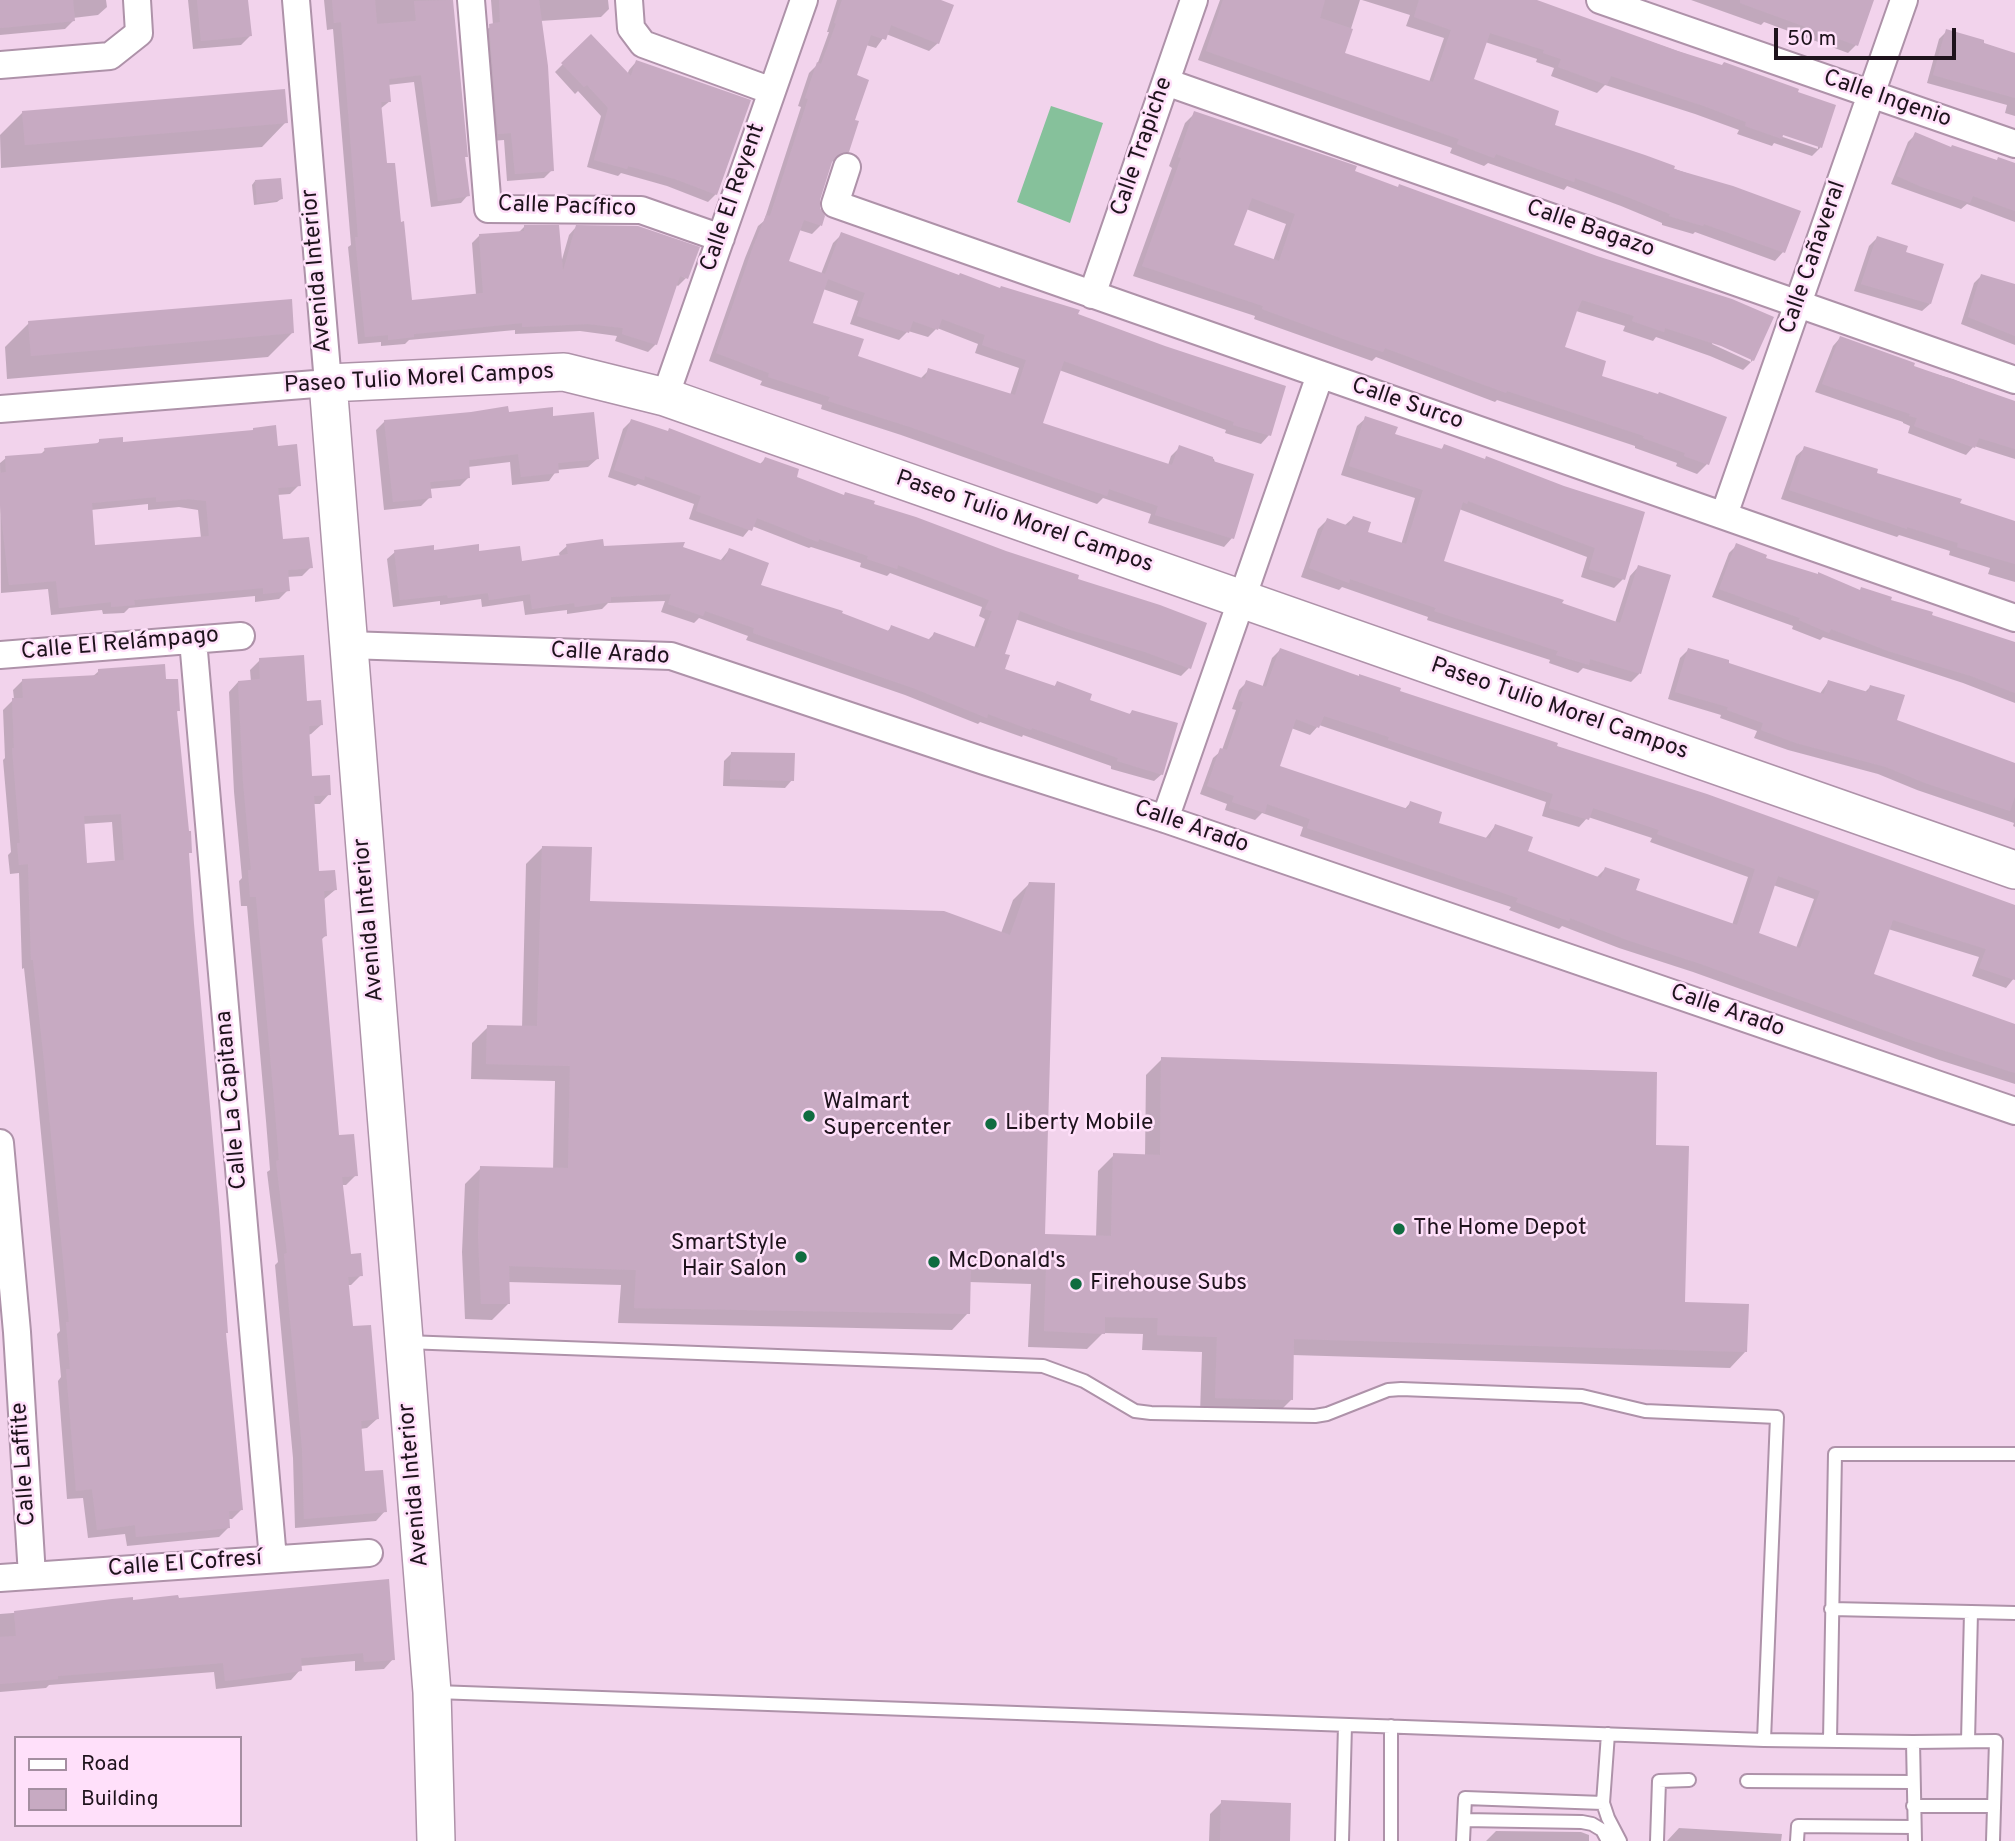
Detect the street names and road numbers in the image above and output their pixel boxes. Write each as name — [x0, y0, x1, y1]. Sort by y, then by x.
street label: Calle Ingenio — [1819, 65, 1955, 135]
street label: Calle Trapiche — [1106, 74, 1180, 220]
street label: Calle El Reyent — [696, 120, 772, 276]
street label: Calle Cañaveral — [1775, 178, 1853, 338]
street label: Avenida Interior — [297, 188, 339, 354]
street label: Calle Pacífico — [497, 192, 637, 224]
street label: Calle Bagazo — [1522, 195, 1658, 265]
street label: Paseo Tulio Morel Campos — [283, 359, 555, 401]
street label: Calle Surco — [1347, 373, 1467, 437]
street label: Paseo Tulio Morel Campos — [892, 466, 1156, 580]
street label: Calle El Relámpago — [20, 623, 220, 667]
street label: Calle Arado — [550, 638, 670, 672]
street label: Paseo Tulio Morel Campos — [1427, 653, 1691, 767]
street label: Calle Arado — [1130, 796, 1252, 860]
street label: Avenida Interior — [349, 837, 391, 1003]
street label: Calle Arado — [1666, 980, 1788, 1044]
street label: Calle La Capitana — [211, 1009, 255, 1191]
street label: Calle Laffite — [7, 1401, 43, 1527]
street label: Avenida Interior — [394, 1402, 436, 1568]
street label: Calle El Cofresí — [107, 1546, 263, 1584]

